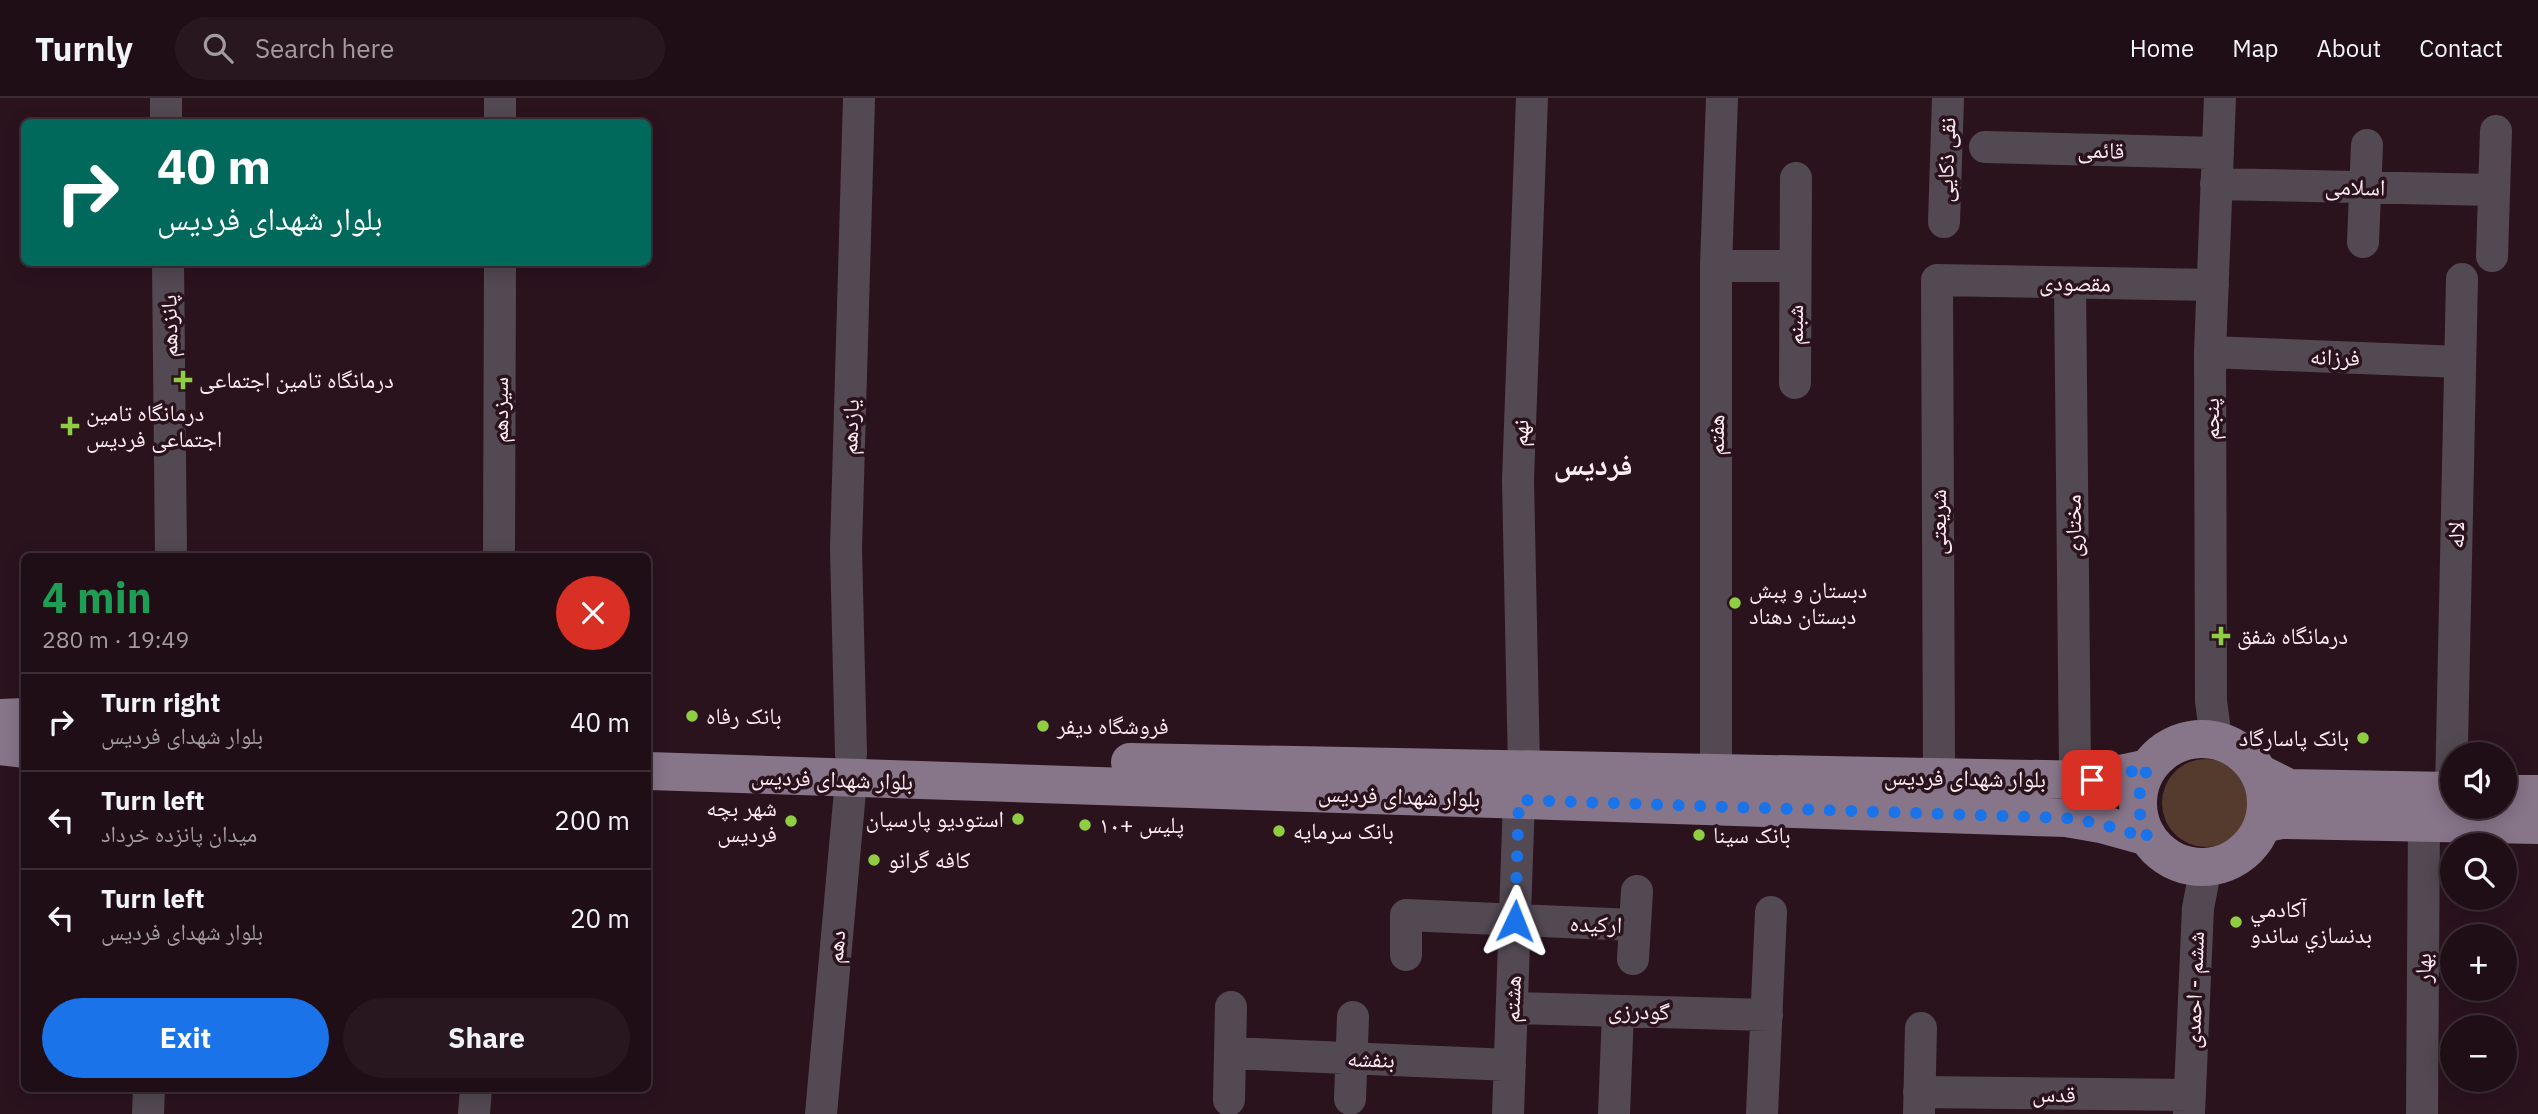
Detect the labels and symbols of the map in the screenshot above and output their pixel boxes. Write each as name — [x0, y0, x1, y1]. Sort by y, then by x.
street label: نقی ذکایی — [1929, 117, 1961, 203]
street label: قائمی — [2077, 133, 2125, 165]
street label: اسلامی — [2324, 170, 2386, 202]
street label: مقصودی — [2039, 266, 2111, 298]
street label: پانزدهم — [152, 294, 186, 358]
street label: شبنم — [1779, 305, 1811, 345]
street label: فرزانه — [2310, 340, 2361, 372]
place label: درمانگاه تامین اجتماعى — [199, 364, 394, 394]
marker: درمانگاه تامین اجتماعى — [173, 370, 193, 390]
street label: سیزدهم — [484, 377, 516, 443]
place label: درمانگاه تامین اجتماعی فردیس — [86, 397, 222, 453]
street label: یازدهم — [833, 398, 867, 456]
street label: پنجم — [2195, 398, 2227, 440]
street label: هفتم — [1700, 414, 1732, 456]
marker: درمانگاه تامین اجتماعی فردیس — [60, 416, 80, 436]
street label: نهم — [1503, 419, 1537, 447]
district label: فردیس — [1553, 444, 1633, 483]
street label: شریعتی — [1922, 489, 1952, 555]
street label: مختاری — [2056, 494, 2088, 558]
street label: لاله — [2440, 521, 2470, 549]
place label: دبستان و پبش دبستان دهناد — [1749, 574, 1867, 630]
marker: دبستان و پبش دبستان دهناد — [1727, 595, 1743, 611]
place label: درمانگاه شفق — [2237, 620, 2348, 650]
marker: درمانگاه شفق — [2211, 626, 2231, 646]
place label: بانک رفاه — [706, 700, 782, 730]
marker: بانک رفاه — [684, 708, 700, 724]
place label: فروشگاه دیفر — [1056, 710, 1169, 740]
marker: فروشگاه دیفر — [1035, 718, 1051, 734]
place label: بانک پاسارگاد — [2239, 722, 2349, 752]
marker: بانک پاسارگاد — [2355, 730, 2371, 746]
pin — [2062, 750, 2122, 810]
street label: بلوار شهدای فردیس — [750, 760, 914, 796]
street label: بلوار شهدای فردیس — [1884, 761, 2046, 793]
street label: بلوار شهدای فردیس — [1317, 777, 1481, 813]
place label: شهر بچه فردیس — [706, 792, 777, 848]
place label: استودیو پارسیان — [865, 803, 1004, 833]
place label: پلیس +۱۰ — [1099, 809, 1184, 839]
marker: استودیو پارسیان — [1010, 811, 1026, 827]
marker: شهر بچه فردیس — [783, 813, 799, 829]
place label: بانک سرمایه — [1293, 815, 1394, 845]
marker: پلیس +۱۰ — [1077, 817, 1093, 833]
place label: بانک سینا — [1713, 819, 1791, 849]
marker: بانک سرمایه — [1271, 823, 1287, 839]
marker: بانک سینا — [1691, 827, 1707, 843]
place label: کافه گرانو — [888, 844, 971, 874]
marker: کافه گرانو — [866, 852, 882, 868]
position arrow — [1478, 884, 1552, 958]
place label: آكادمي بدنسازي ساندو — [2250, 893, 2372, 954]
street label: ارکیده — [1569, 907, 1623, 939]
marker: آكادمي بدنسازي ساندو — [2228, 914, 2244, 930]
street label: دهم — [819, 929, 853, 965]
street label: ششم - احمدی — [2176, 931, 2212, 1049]
street label: بهار — [2407, 953, 2437, 984]
street label: هشتم — [1495, 975, 1529, 1023]
street label: گودرزی — [1608, 994, 1671, 1026]
street label: بنفشه — [1347, 1042, 1395, 1074]
street label: قدس — [2032, 1078, 2076, 1108]

